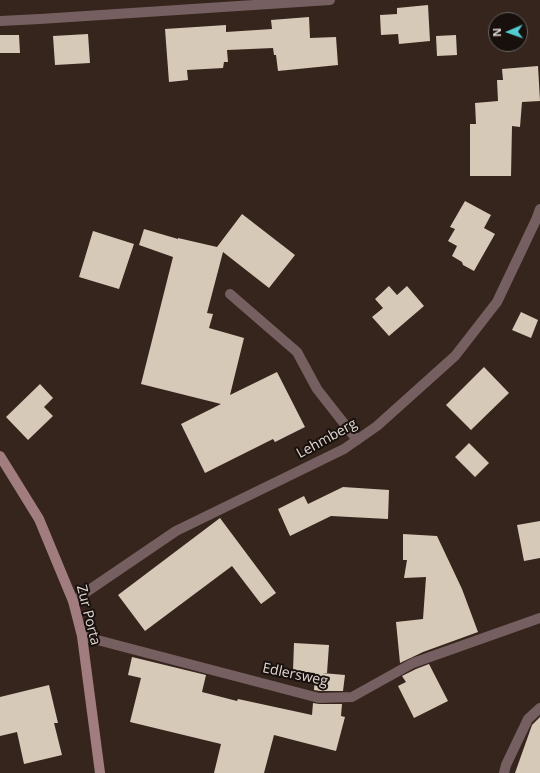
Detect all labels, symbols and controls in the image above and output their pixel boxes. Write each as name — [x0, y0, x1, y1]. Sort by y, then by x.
north arrow — [488, 12, 528, 52]
text: N — [489, 28, 504, 37]
street label: Lehmberg — [294, 416, 360, 462]
street label: Zur Porta — [72, 583, 104, 647]
street label: Edlersweg — [261, 660, 329, 690]

